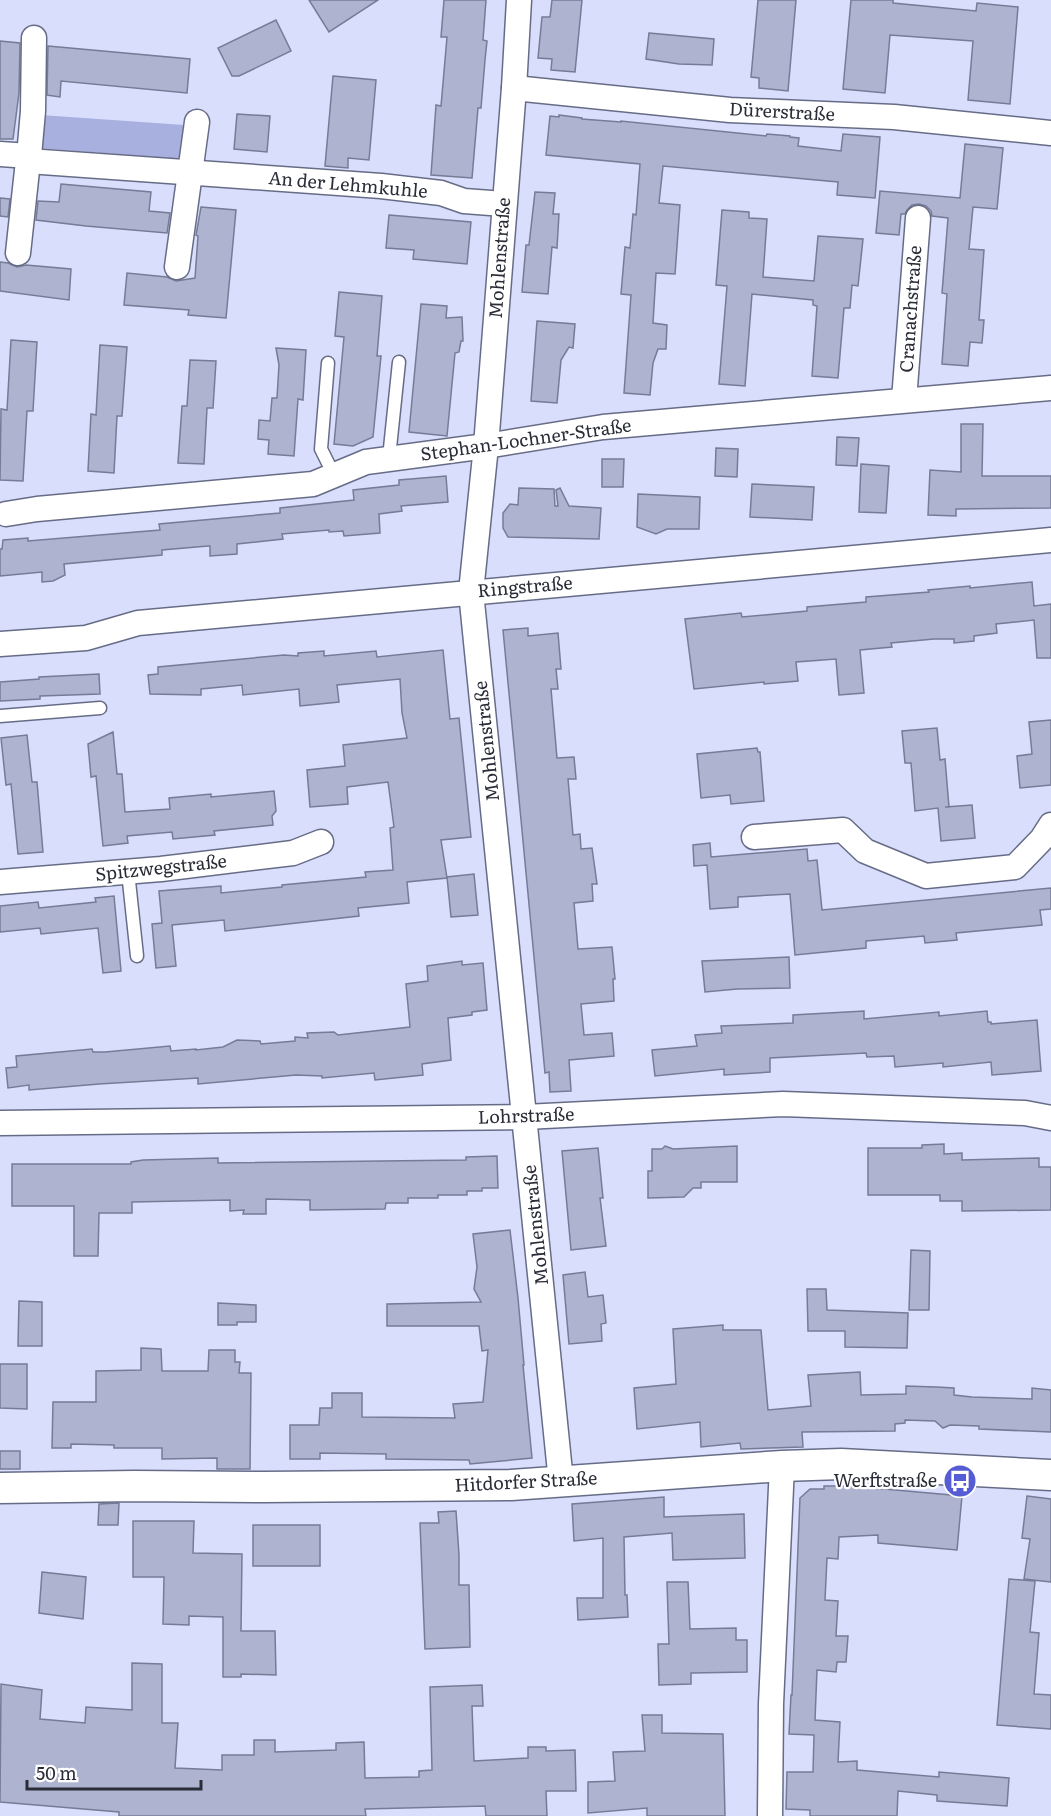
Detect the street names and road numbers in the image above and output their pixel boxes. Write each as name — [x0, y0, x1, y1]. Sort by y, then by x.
street label: Dürerstraße — [729, 94, 836, 127]
street label: An der Lehmkuhle — [267, 163, 429, 204]
street label: Mohlenstraße — [481, 196, 516, 319]
street label: Cranachstraße — [892, 244, 927, 373]
street label: Stephan-Lochner-Straße — [419, 410, 633, 467]
street label: Ringstraße — [476, 568, 573, 603]
street label: Mohlenstraße — [466, 679, 505, 803]
street label: Spitzwegstraße — [94, 846, 228, 887]
street label: Lohrstraße — [477, 1099, 575, 1130]
street label: Mohlenstraße — [515, 1163, 554, 1287]
street label: Hitdorfer Straße — [454, 1463, 598, 1498]

